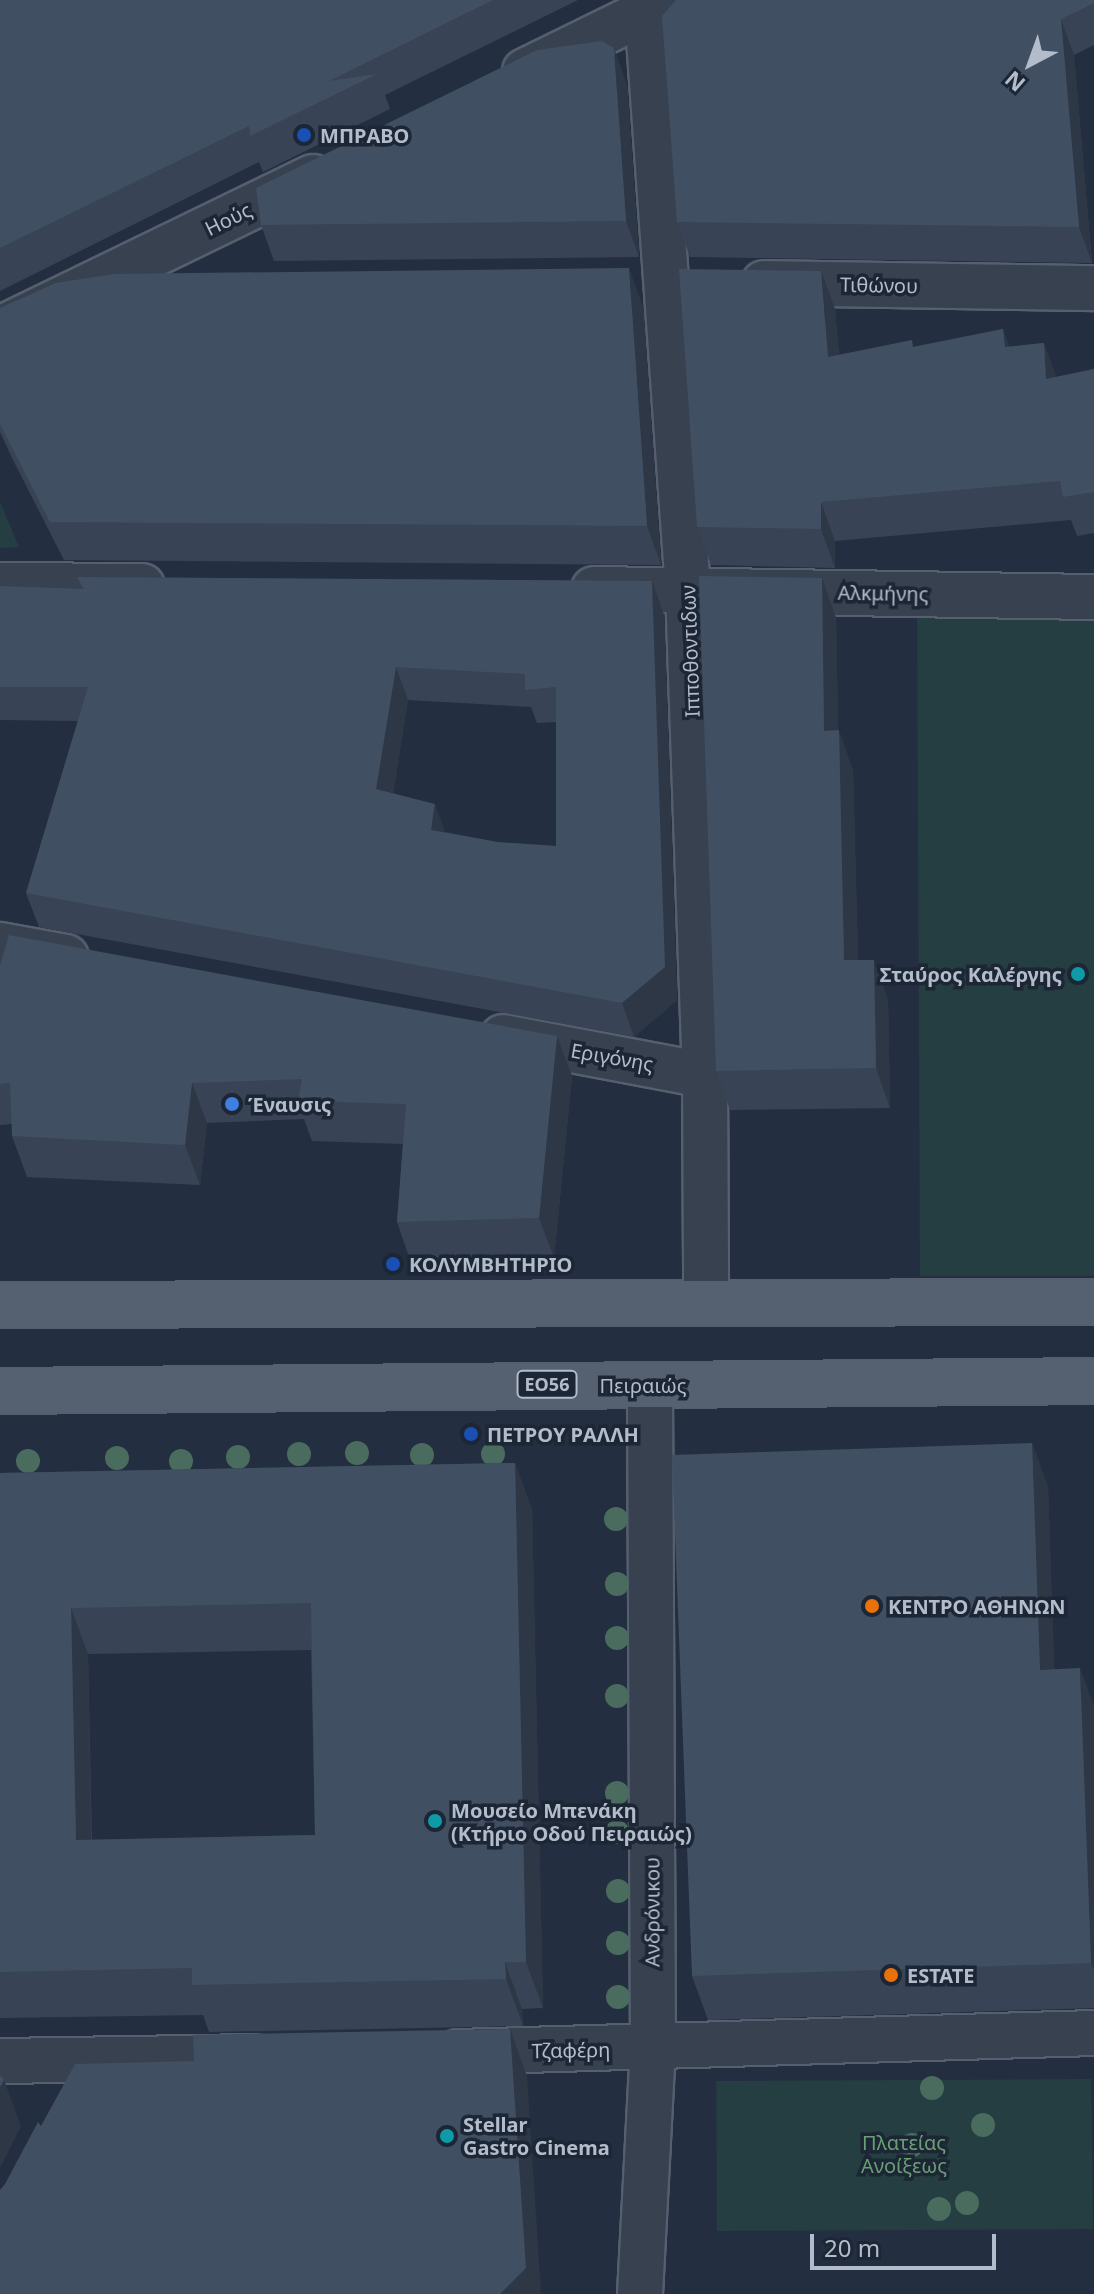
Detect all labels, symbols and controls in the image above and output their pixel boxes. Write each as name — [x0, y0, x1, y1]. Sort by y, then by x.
north arrow — [990, 24, 1070, 104]
text: N — [998, 65, 1031, 99]
place label: ΜΠΡΑΒΟ — [320, 123, 409, 147]
marker: ΜΠΡΑΒΟ — [295, 126, 313, 144]
street label: Ηούς — [201, 198, 255, 240]
street label: Τιθώνου — [840, 272, 918, 298]
street label: Αλκμήνης — [837, 580, 929, 606]
street label: Ιπποθοντιδων — [676, 584, 704, 718]
place label: Σταύρος Καλέργης — [880, 962, 1062, 986]
marker: Σταύρος Καλέργης — [1069, 965, 1087, 983]
street label: Εριγόνης — [569, 1038, 655, 1076]
place label: Έναυσις — [248, 1092, 331, 1116]
marker: Έναυσις — [223, 1095, 241, 1113]
place label: ΚΟΛΥΜΒΗΤΗΡΙΟ — [409, 1252, 572, 1276]
marker: ΚΟΛΥΜΒΗΤΗΡΙΟ — [384, 1255, 402, 1273]
road number: ΕΟ56 — [515, 1370, 579, 1398]
street label: Πειραιώς — [599, 1373, 687, 1397]
place label: ΠΕΤΡΟΥ ΡΑΛΛΗ — [487, 1422, 639, 1446]
marker: ΠΕΤΡΟΥ ΡΑΛΛΗ — [462, 1425, 480, 1443]
place label: ΚΕΝΤΡΟ ΑΘΗΝΩΝ — [888, 1594, 1065, 1618]
marker: ΚΕΝΤΡΟ ΑΘΗΝΩΝ — [863, 1597, 881, 1615]
place label: Μουσείο Μπενάκη (Κτήριο Οδού Πειραιώς) — [451, 1798, 692, 1845]
marker: Μουσείο Μπενάκη (Κτήριο Οδού Πειραιώς) — [426, 1812, 444, 1830]
street label: Ανδρόνικου — [640, 1857, 664, 1967]
place label: ESTATE — [907, 1963, 975, 1987]
marker: ESTATE — [882, 1966, 900, 1984]
street label: Τζαφέρη — [531, 2037, 611, 2063]
place label: Stellar Gastro Cinema — [463, 2112, 610, 2159]
marker: Stellar Gastro Cinema — [438, 2127, 456, 2145]
park label: Πλατείας Ανοίξεως — [861, 2131, 947, 2178]
scale bar — [814, 2218, 1000, 2268]
text: 20 m — [824, 2231, 880, 2264]

